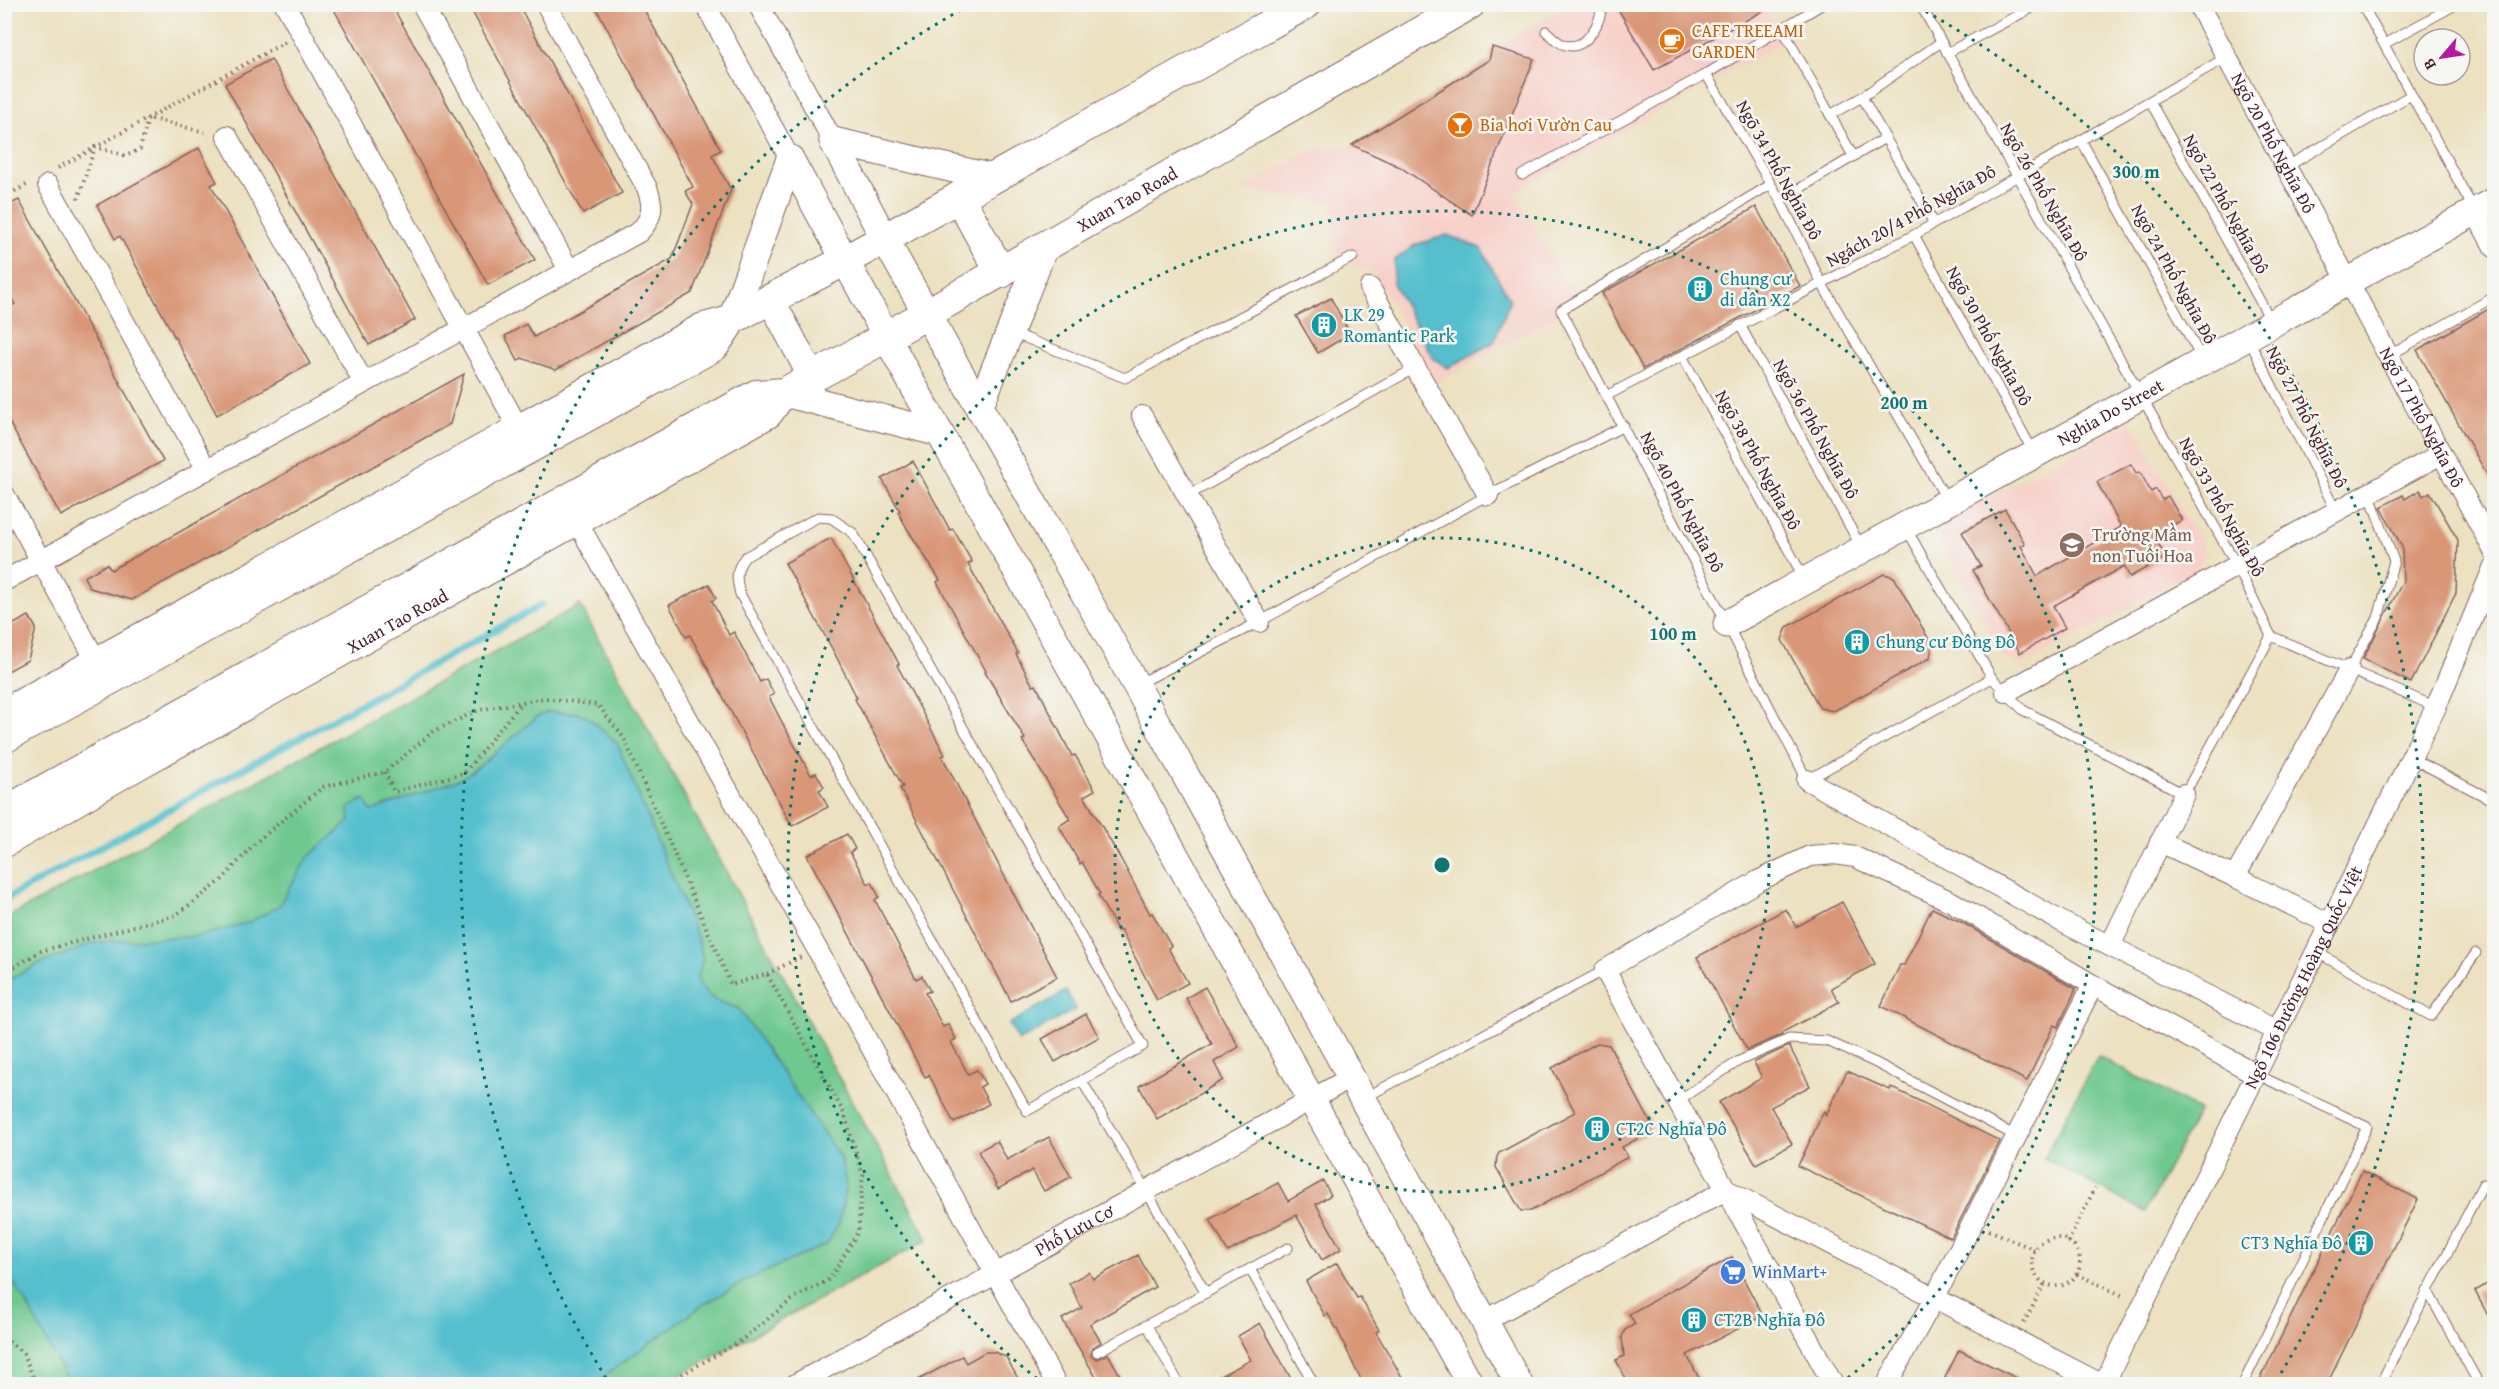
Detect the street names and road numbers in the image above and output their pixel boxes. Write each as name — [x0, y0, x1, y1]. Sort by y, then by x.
street label: Ngõ 20 Phố Nghĩa Đô — [2224, 67, 2323, 218]
street label: Ngõ 34 Phố Nghĩa Đô — [1730, 95, 1829, 245]
street label: Ngõ 26 Phố Nghĩa Đô — [1994, 117, 2095, 266]
street label: Ngõ 22 Phố Nghĩa Đô — [2177, 129, 2276, 279]
street label: Ngách 20/4 Phố Nghĩa Đô — [1821, 157, 2001, 274]
street label: Xuan Tao Road — [1072, 159, 1183, 239]
street label: Ngõ 24 Phố Nghĩa Đô — [2125, 199, 2224, 349]
street label: Ngõ 30 Phố Nghĩa Đô — [1940, 261, 2039, 411]
street label: Ngõ 27 Phố Nghĩa Đô — [2260, 341, 2355, 493]
street label: Ngõ 17 Phố Nghĩa Đô — [2373, 342, 2471, 492]
street label: Ngõ 36 Phố Nghĩa Đô — [1767, 354, 1866, 504]
street label: Nghia Do Street — [2052, 371, 2169, 452]
street label: Ngõ 38 Phố Nghĩa Đô — [1709, 385, 1808, 535]
street label: Ngõ 40 Phố Nghĩa Đô — [1634, 426, 1731, 577]
street label: Ngõ 33 Phố Nghĩa Đô — [2173, 432, 2272, 582]
street label: Xuan Tao Road — [342, 582, 453, 660]
street label: Ngõ 106 Đường Hoàng Quốc Việt — [2237, 860, 2369, 1093]
street label: Phố Lưu Cơ — [1030, 1197, 1119, 1263]

